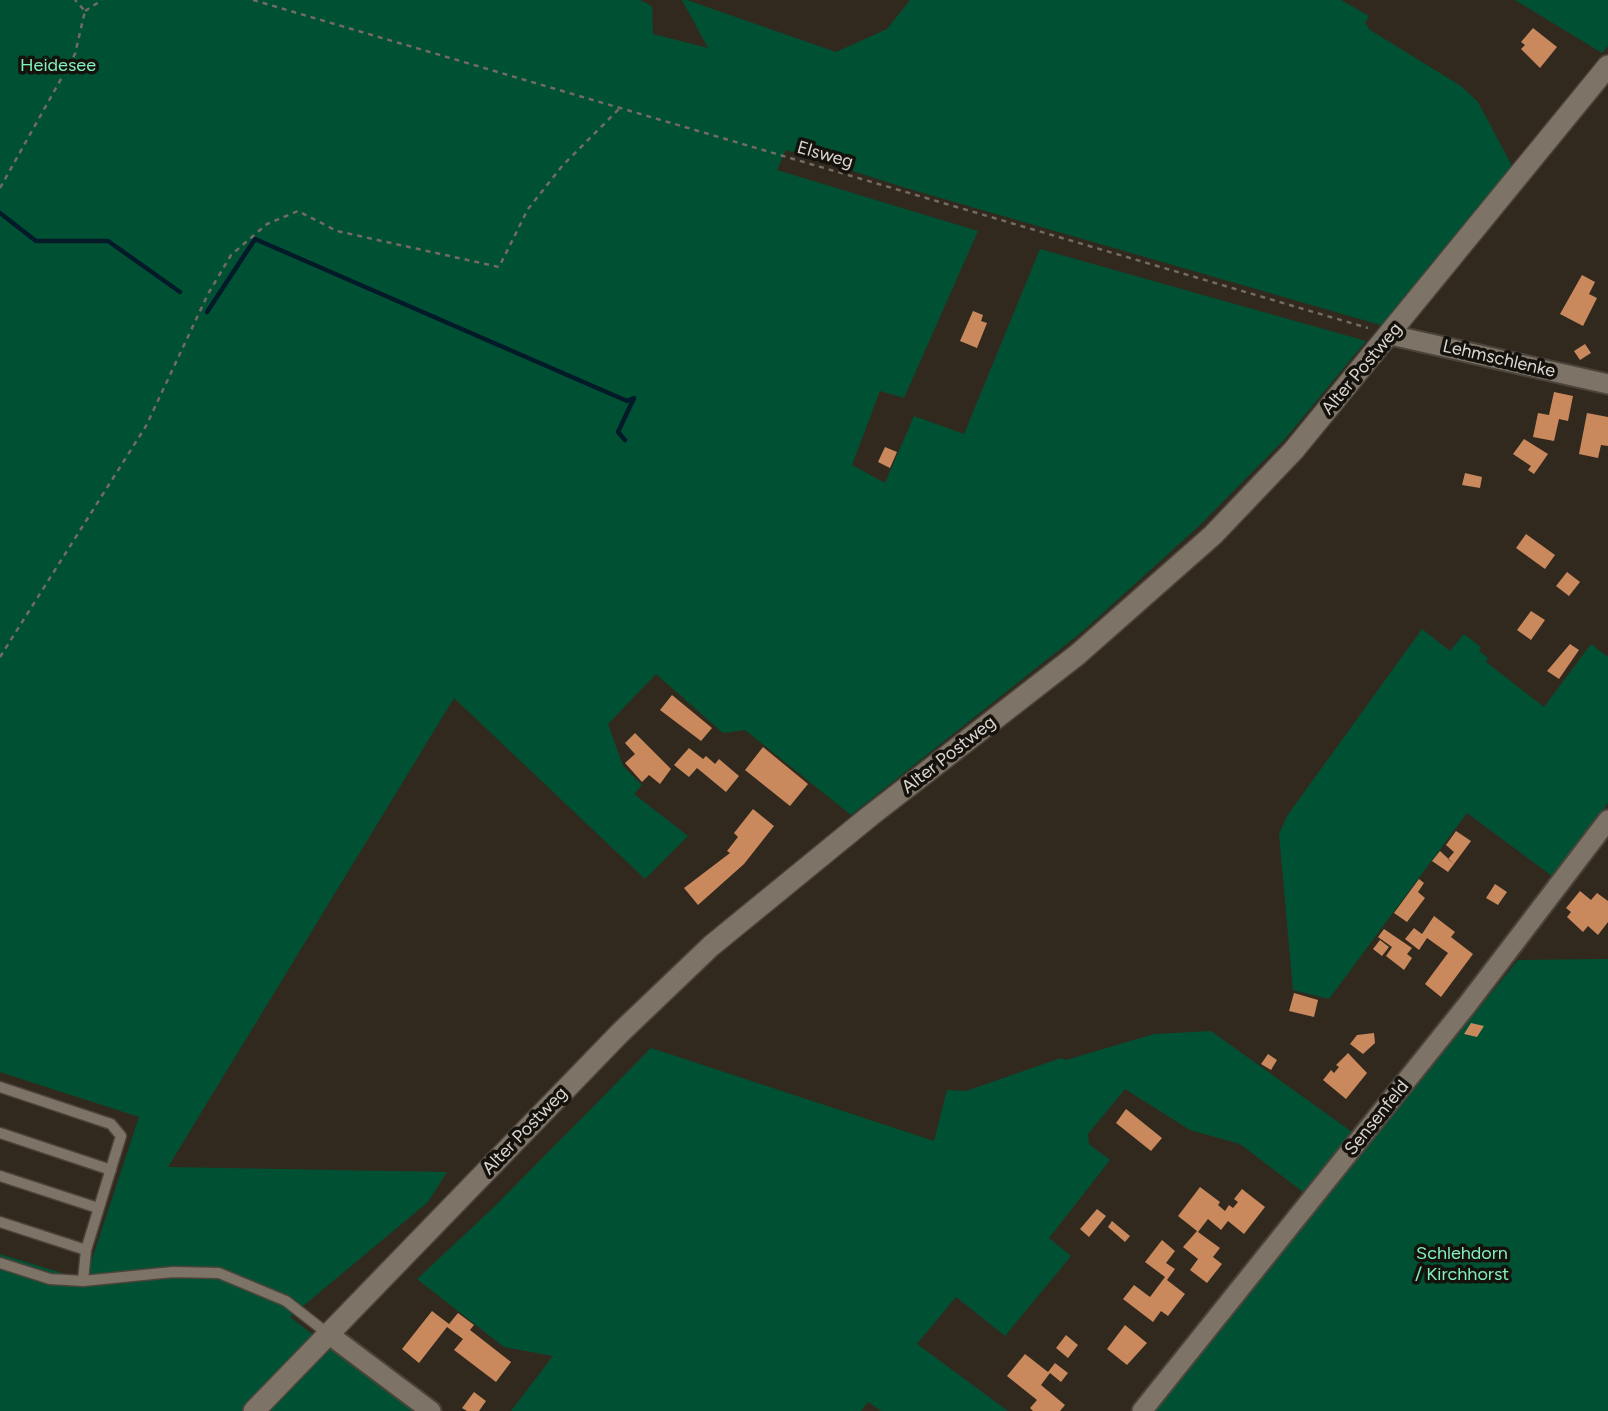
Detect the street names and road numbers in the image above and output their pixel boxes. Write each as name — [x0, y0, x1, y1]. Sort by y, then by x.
street label: Elsweg — [794, 137, 856, 173]
street label: Alter Postweg — [1317, 319, 1407, 419]
street label: Lehmschlenke — [1441, 336, 1557, 382]
street label: Alter Postweg — [898, 712, 1000, 798]
street label: Sensenfeld — [1340, 1076, 1414, 1160]
street label: Alter Postweg — [478, 1083, 572, 1179]

